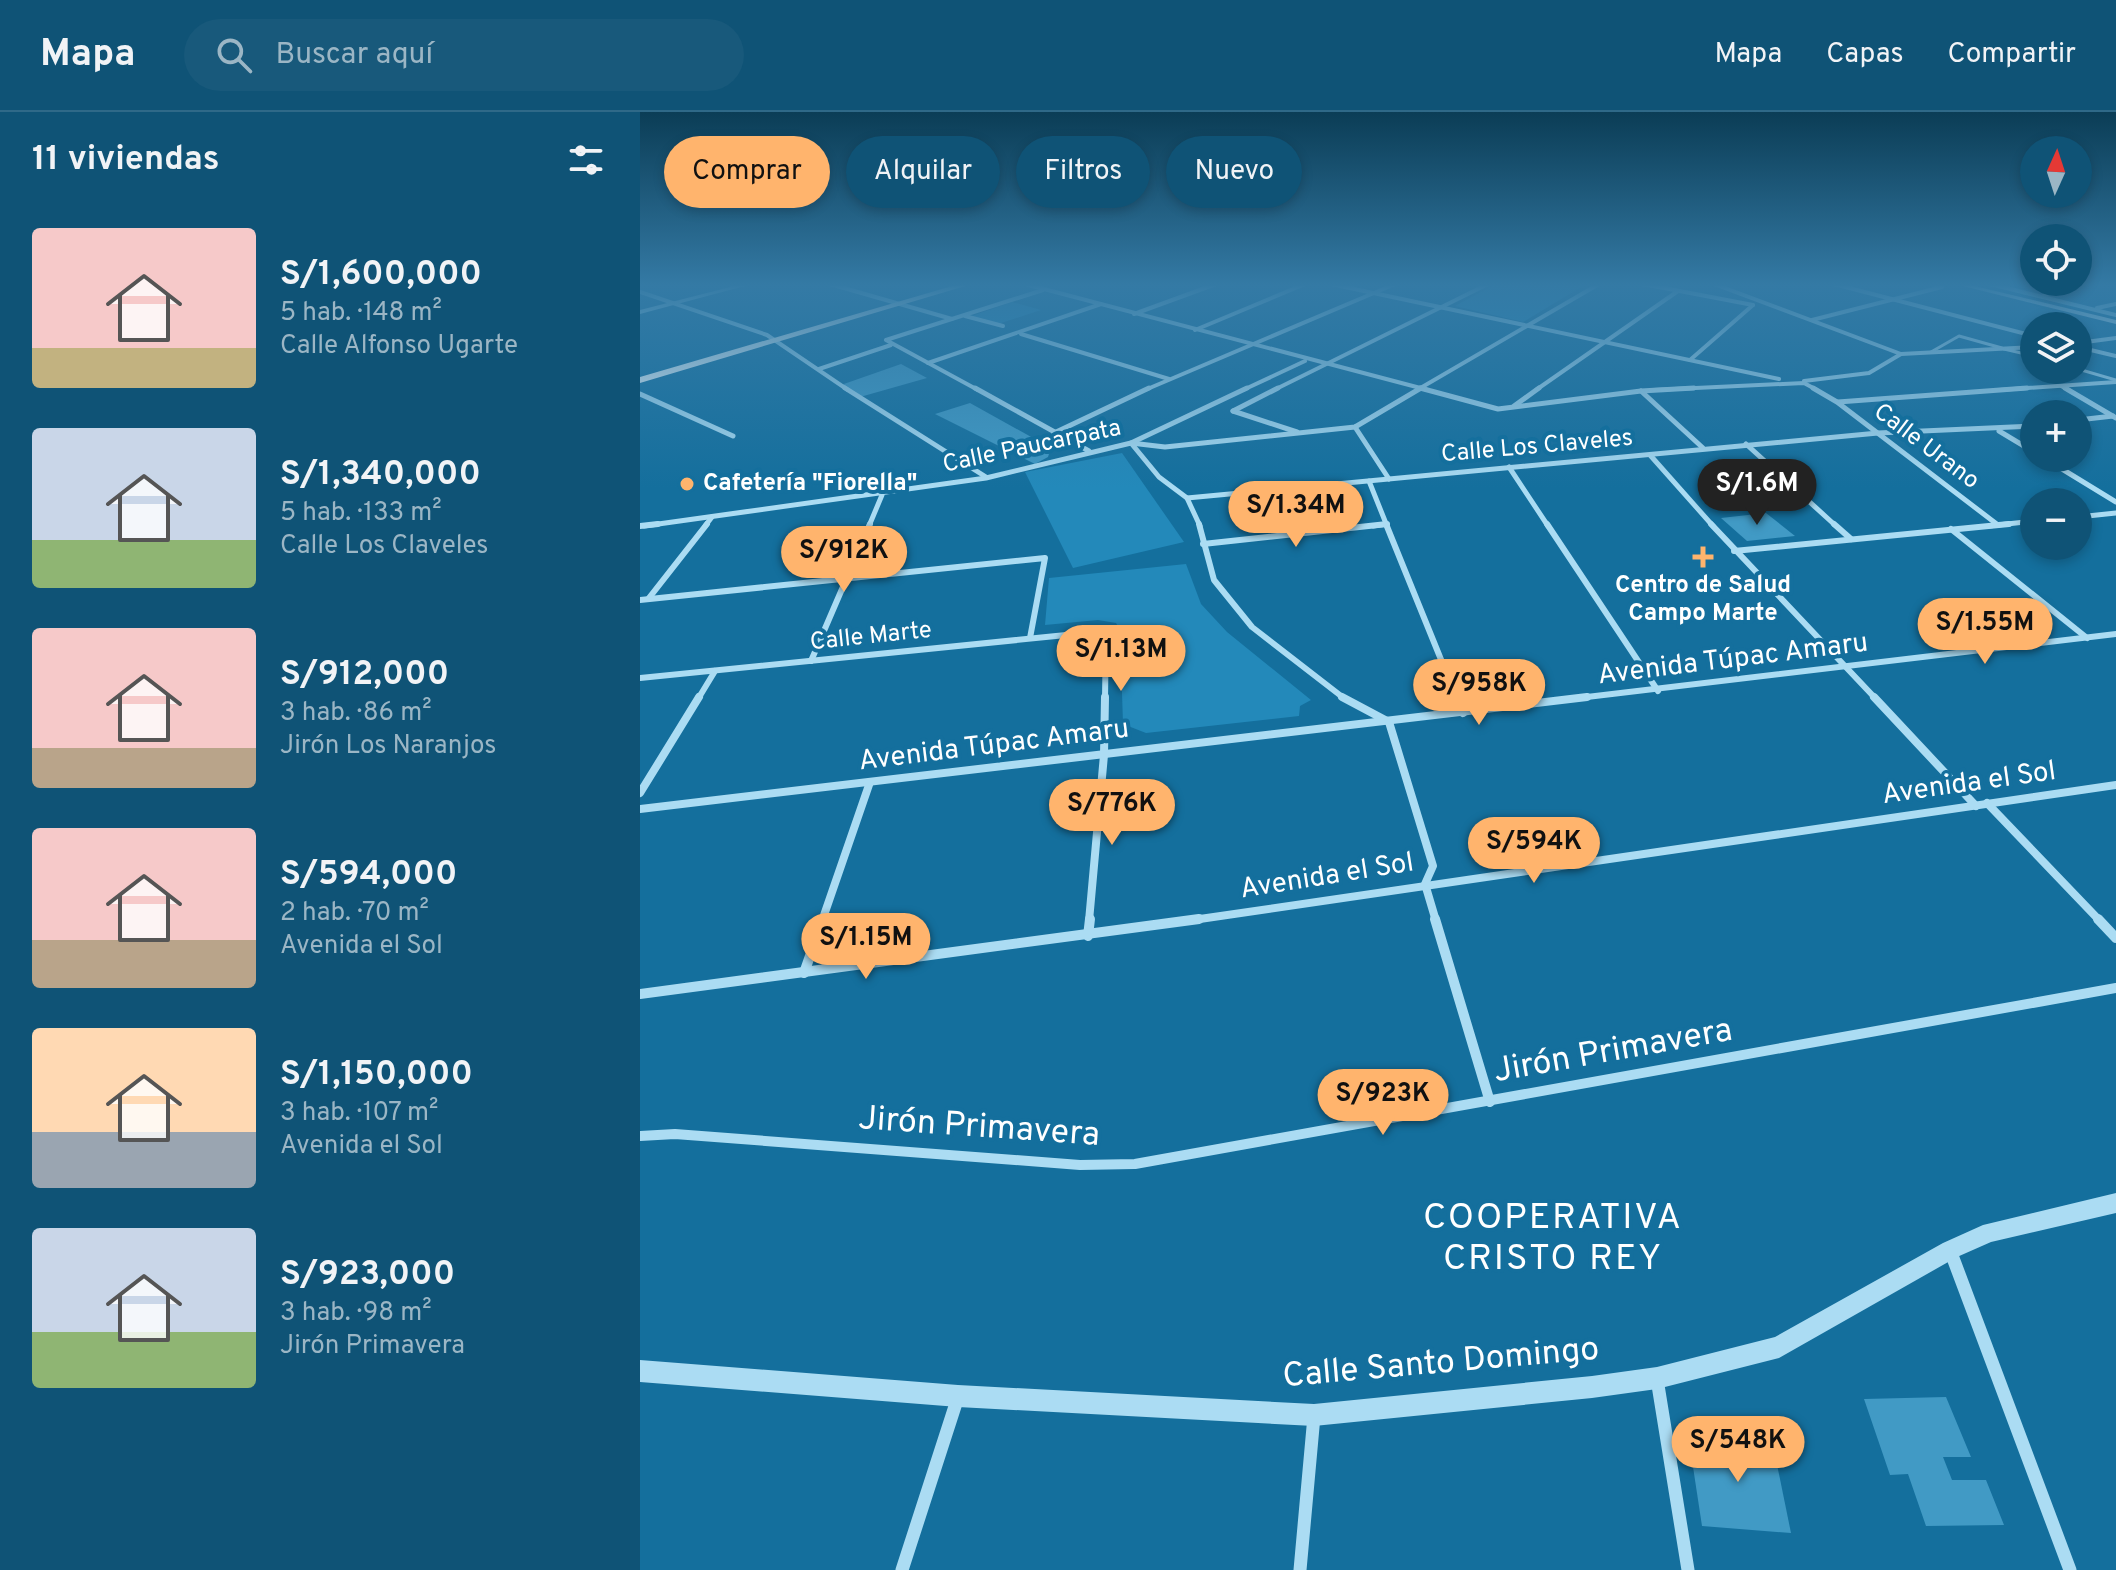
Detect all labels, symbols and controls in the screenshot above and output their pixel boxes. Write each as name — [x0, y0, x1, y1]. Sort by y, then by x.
search box — [184, 19, 744, 91]
text: Mapa — [40, 31, 136, 80]
icon: search — [212, 33, 256, 77]
text: Buscar aquí — [276, 37, 433, 74]
text: Mapa — [1715, 37, 1782, 73]
text: Capas — [1826, 37, 1904, 73]
text: Compartir — [1948, 37, 2076, 73]
chip: Comprar — [664, 136, 830, 208]
chip: Alquilar — [846, 136, 1000, 208]
chip: Filtros — [1016, 136, 1150, 208]
chip: Nuevo — [1166, 136, 1302, 208]
north arrow — [2020, 136, 2092, 208]
map controls — [2020, 136, 2092, 560]
icon: filters — [564, 138, 608, 182]
text: 11 viviendas — [32, 139, 220, 182]
button: locate — [2020, 224, 2092, 296]
text: S/1,600,000 — [280, 254, 482, 297]
icon: home — [96, 260, 192, 356]
text: 5 hab. · 148 m² — [280, 297, 442, 330]
button: layers — [2020, 312, 2092, 384]
text: Calle Alfonso Ugarte — [280, 330, 518, 363]
street label: Calle Urano — [1867, 397, 1985, 497]
button: + — [2020, 400, 2092, 472]
street label: Calle Paucarpata — [940, 413, 1124, 481]
street label: Calle Los Claveles — [1440, 424, 1634, 470]
text: S/1,340,000 — [280, 454, 481, 497]
pin: S/1.6M — [1692, 459, 1822, 527]
icon: home — [96, 460, 192, 556]
text: S/1.6M — [1716, 468, 1798, 501]
place label: Cafetería "Fiorella" — [703, 469, 917, 499]
marker: Cafetería "Fiorella" — [678, 475, 696, 493]
pin: S/1.34M — [1222, 481, 1370, 549]
button: − — [2020, 488, 2092, 560]
text: S/1.34M — [1246, 490, 1346, 523]
text: 5 hab. · 133 m² — [280, 497, 442, 530]
pin: S/912K — [779, 526, 909, 594]
text: Calle Los Claveles — [280, 530, 488, 563]
text: S/912K — [799, 535, 889, 568]
marker: Centro de Salud Campo Marte — [1692, 546, 1714, 568]
place label: Centro de Salud Campo Marte — [1615, 571, 1791, 629]
pin: S/1.55M — [1911, 598, 2059, 666]
text: S/1.55M — [1936, 607, 2034, 640]
street label: Calle Marte — [809, 616, 933, 658]
pin: S/1.13M — [1047, 625, 1195, 693]
street label: Avenida Túpac Amaru — [1596, 626, 1870, 694]
text: S/1.13M — [1075, 634, 1167, 667]
text: S/912,000 — [280, 654, 449, 697]
pin: S/958K — [1414, 659, 1544, 727]
icon: home — [96, 660, 192, 756]
text: S/958K — [1431, 668, 1527, 701]
text: 3 hab. · 86 m² — [280, 697, 432, 730]
street label: Avenida Túpac Amaru — [857, 712, 1131, 780]
text: Jirón Los Naranjos — [280, 730, 496, 763]
street label: Avenida el Sol — [1880, 754, 2058, 814]
pin: S/776K — [1047, 779, 1177, 847]
text: S/776K — [1067, 788, 1157, 821]
pin: S/594K — [1469, 817, 1599, 885]
text: S/594K — [1486, 826, 1582, 859]
street label: Avenida el Sol — [1238, 846, 1416, 908]
text: S/594,000 — [280, 854, 457, 897]
icon: home — [96, 860, 192, 956]
text: 2 hab. · 70 m² — [280, 897, 429, 930]
pin: S/1.15M — [792, 913, 940, 981]
text: S/1.15M — [819, 922, 913, 955]
text: Avenida el Sol — [280, 930, 443, 963]
street label: Jirón Primavera — [1490, 1010, 1736, 1094]
text: S/1,150,000 — [280, 1054, 473, 1097]
icon: home — [96, 1060, 192, 1156]
pin: S/923K — [1318, 1069, 1448, 1137]
text: S/923K — [1336, 1078, 1430, 1111]
text: 3 hab. · 107 m² — [280, 1097, 438, 1130]
street label: Jirón Primavera — [857, 1098, 1101, 1158]
text: Avenida el Sol — [280, 1130, 443, 1163]
district label: COOPERATIVA CRISTO REY — [1423, 1196, 1683, 1283]
text: S/923,000 — [280, 1254, 455, 1297]
icon: home — [96, 1260, 192, 1356]
text: 3 hab. · 98 m² — [280, 1297, 432, 1330]
street label: Calle Santo Domingo — [1281, 1329, 1601, 1399]
text: Jirón Primavera — [280, 1330, 465, 1363]
pin: S/548K — [1673, 1416, 1803, 1484]
text: S/548K — [1690, 1425, 1786, 1458]

